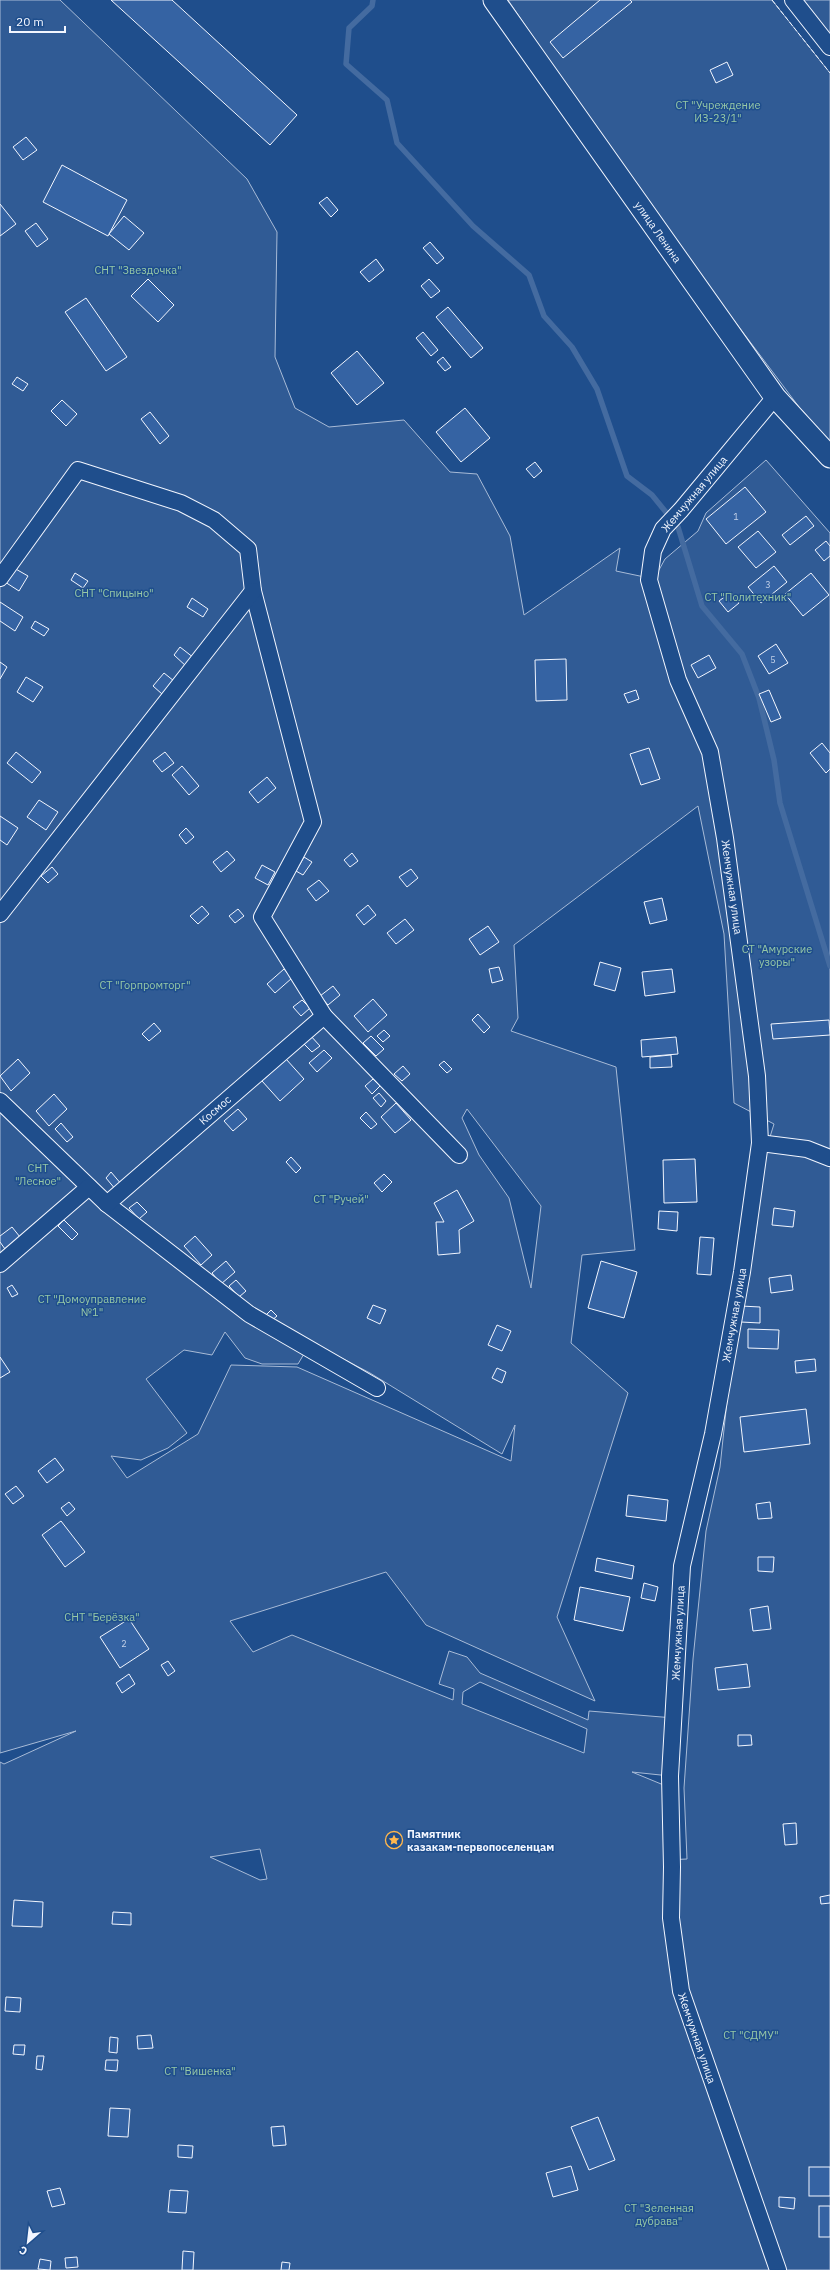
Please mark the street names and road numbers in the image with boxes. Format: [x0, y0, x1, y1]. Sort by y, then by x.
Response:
street label: улица Ленина [632, 199, 684, 266]
street label: Жемчужная улица [658, 453, 730, 535]
street label: Жемчужная улица [718, 839, 746, 935]
street label: Космос [196, 1092, 234, 1128]
street label: Жемчужная улица [719, 1267, 749, 1363]
street label: Жемчужная улица [669, 1585, 687, 1681]
street label: Жемчужная улица [675, 1991, 719, 2085]

